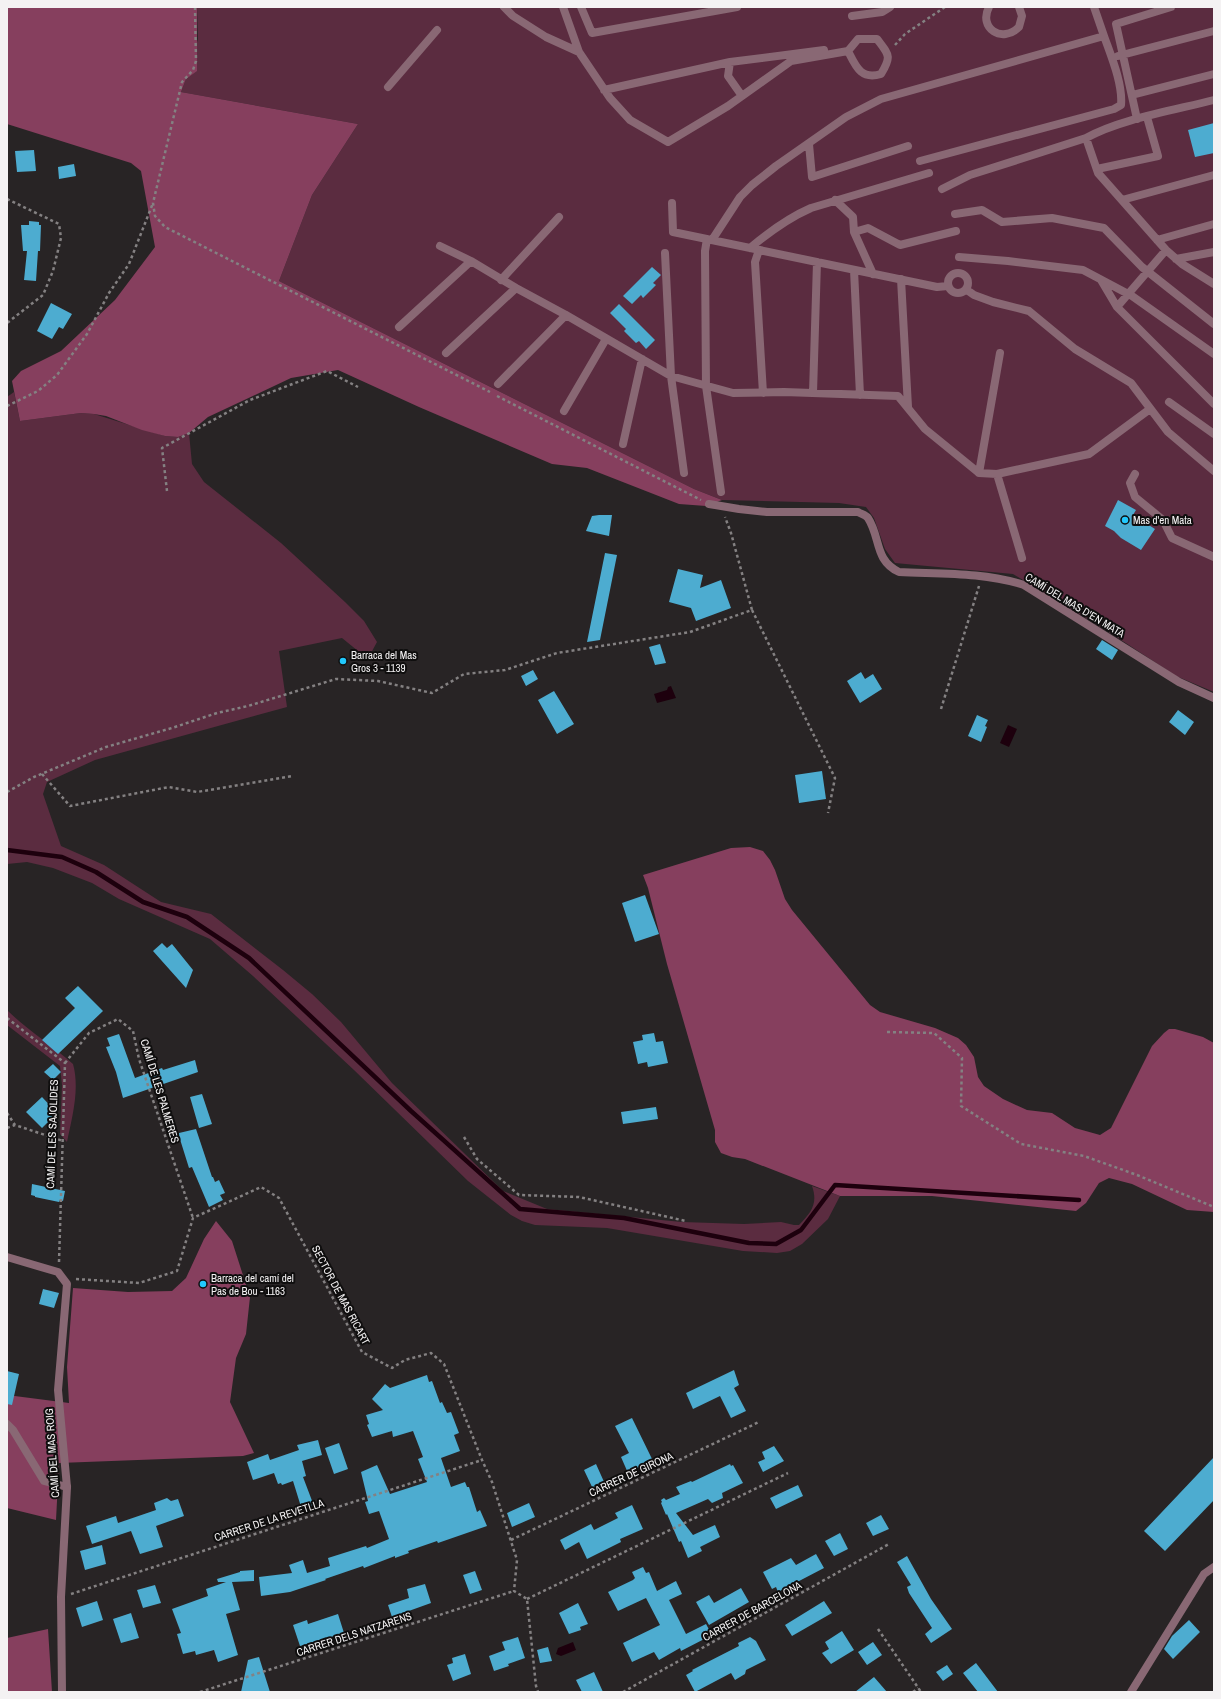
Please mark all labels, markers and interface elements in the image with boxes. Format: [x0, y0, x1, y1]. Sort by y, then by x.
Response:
place label: Mas d'en Mata [1133, 513, 1192, 527]
marker: Mas d'en Mata [1120, 515, 1130, 525]
street label: CAMÍ DEL MAS D'EN MATA [1023, 570, 1128, 641]
place label: Barraca del Mas Gros 3 - 1139 [351, 648, 417, 675]
marker: Barraca del Mas Gros 3 - 1139 [338, 656, 348, 666]
street label: CAMÍ DE LES PALMERES [137, 1037, 183, 1145]
street label: CAMÍ DE LES SAJOLIDES [43, 1079, 61, 1189]
street label: SECTOR DE MAS RICART [309, 1243, 373, 1347]
place label: Barraca del camí del Pas de Bou - 1163 [211, 1271, 294, 1298]
marker: Barraca del camí del Pas de Bou - 1163 [198, 1279, 208, 1289]
street label: CAMÍ DEL MAS ROIG [42, 1408, 62, 1498]
street label: CARRER DE GIRONA [587, 1448, 676, 1500]
street label: CARRER DE LA REVETLLA [212, 1495, 327, 1544]
street label: CARRER DE BARCELONA [700, 1577, 805, 1644]
street label: CARRER DELS NATZARENS [294, 1609, 414, 1659]

